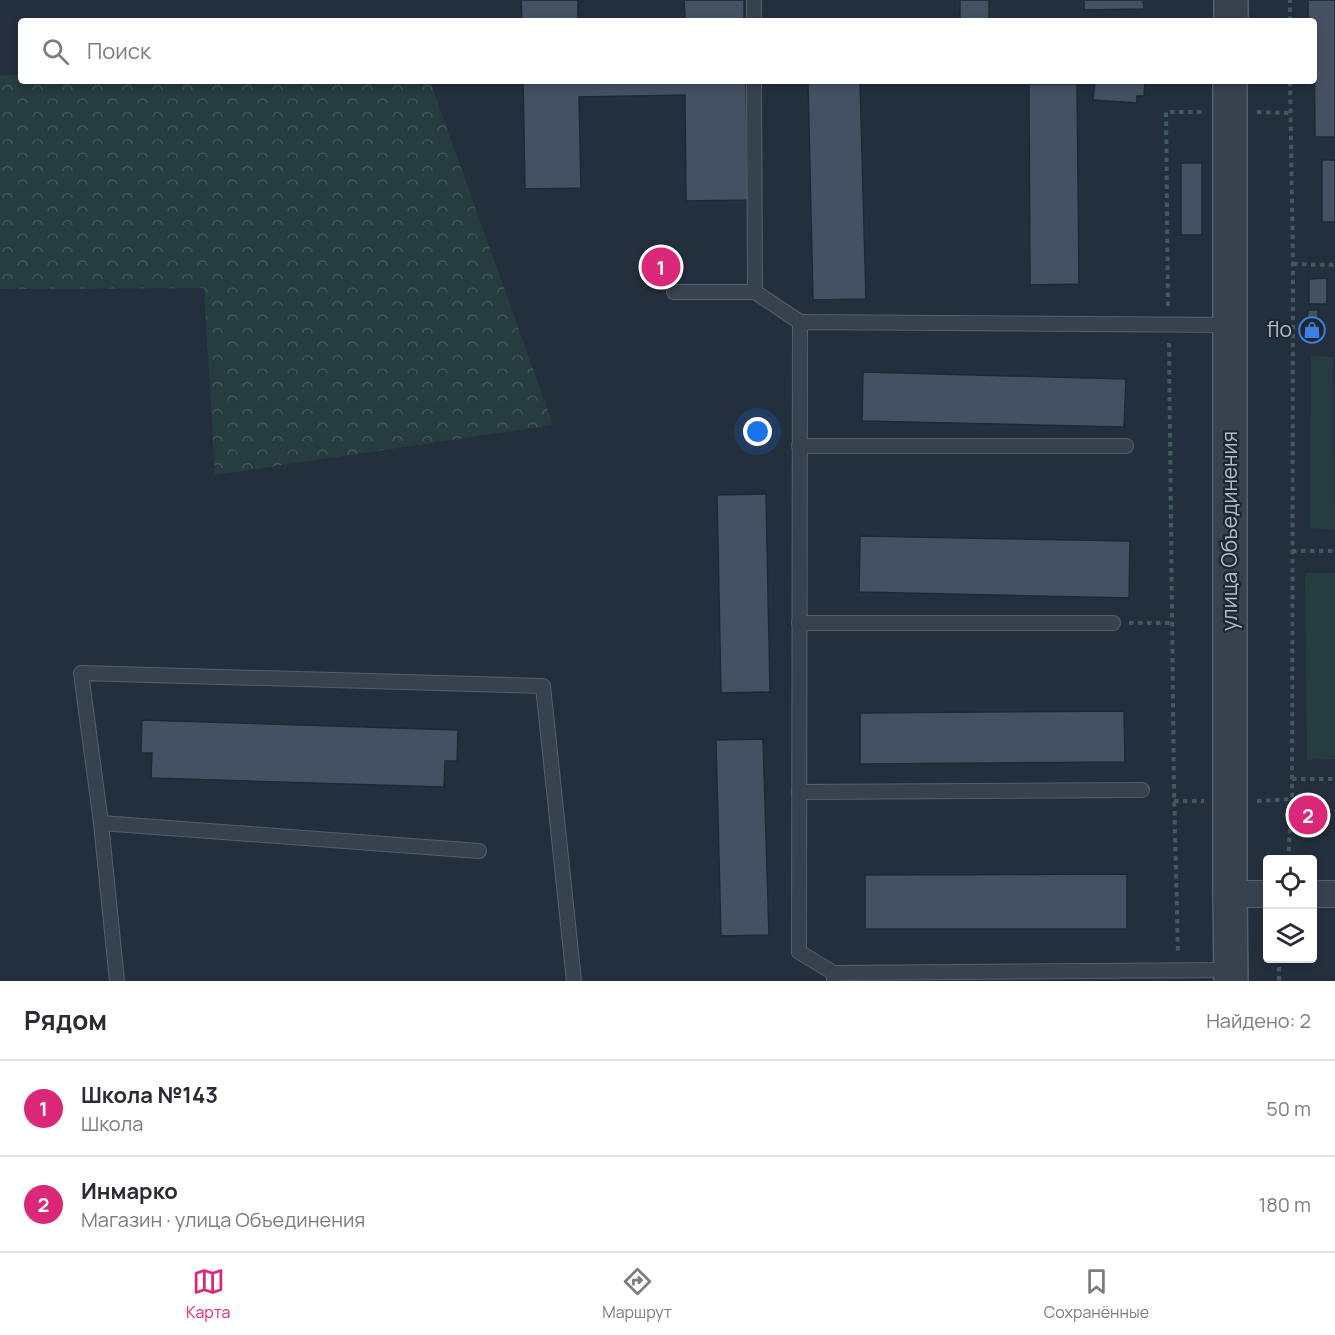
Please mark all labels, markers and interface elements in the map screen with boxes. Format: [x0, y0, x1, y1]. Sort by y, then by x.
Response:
search box [18, 18, 1317, 84]
icon: search [39, 35, 72, 68]
text: Поиск [87, 36, 151, 66]
pin: 1 [642, 244, 680, 290]
place label: flo [1266, 315, 1292, 343]
shop icon: flo [1297, 315, 1327, 345]
your location [743, 417, 772, 446]
street label: улица Объединения [1215, 431, 1243, 631]
pin: 2 [1288, 792, 1328, 838]
map controls [1263, 855, 1317, 963]
button: locate [1263, 855, 1317, 909]
button: layers [1263, 909, 1317, 963]
text: Рядом [24, 1002, 107, 1038]
text: Найдено: 2 [1206, 1007, 1311, 1034]
text: Школа №143 [81, 1080, 218, 1110]
text: 1 [39, 1095, 48, 1122]
text: 50 m [1266, 1095, 1311, 1122]
text: Школа [81, 1110, 143, 1137]
text: Инмарко [81, 1176, 178, 1206]
text: 2 [38, 1191, 49, 1218]
text: 180 m [1258, 1191, 1311, 1218]
text: Магазин · улица Объединения [81, 1206, 365, 1233]
tab: Карта [186, 1265, 230, 1323]
tab: Маршрут [602, 1265, 672, 1323]
tab: Сохранённые [1044, 1265, 1149, 1323]

